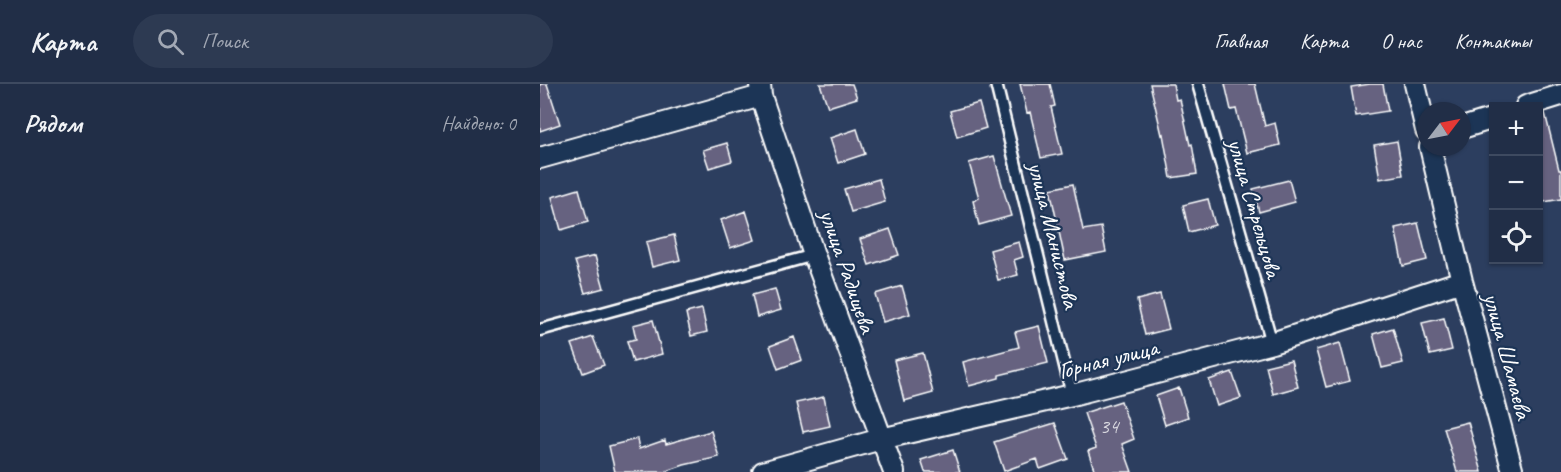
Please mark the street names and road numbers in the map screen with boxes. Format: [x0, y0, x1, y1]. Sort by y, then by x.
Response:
street label: улица Стрельцова [1220, 133, 1290, 283]
street label: улица Манистова [1021, 157, 1087, 313]
street label: улица Радищева [812, 203, 884, 338]
street label: улица Шамаева [1476, 288, 1540, 424]
street label: Горная улица [1055, 332, 1163, 386]

